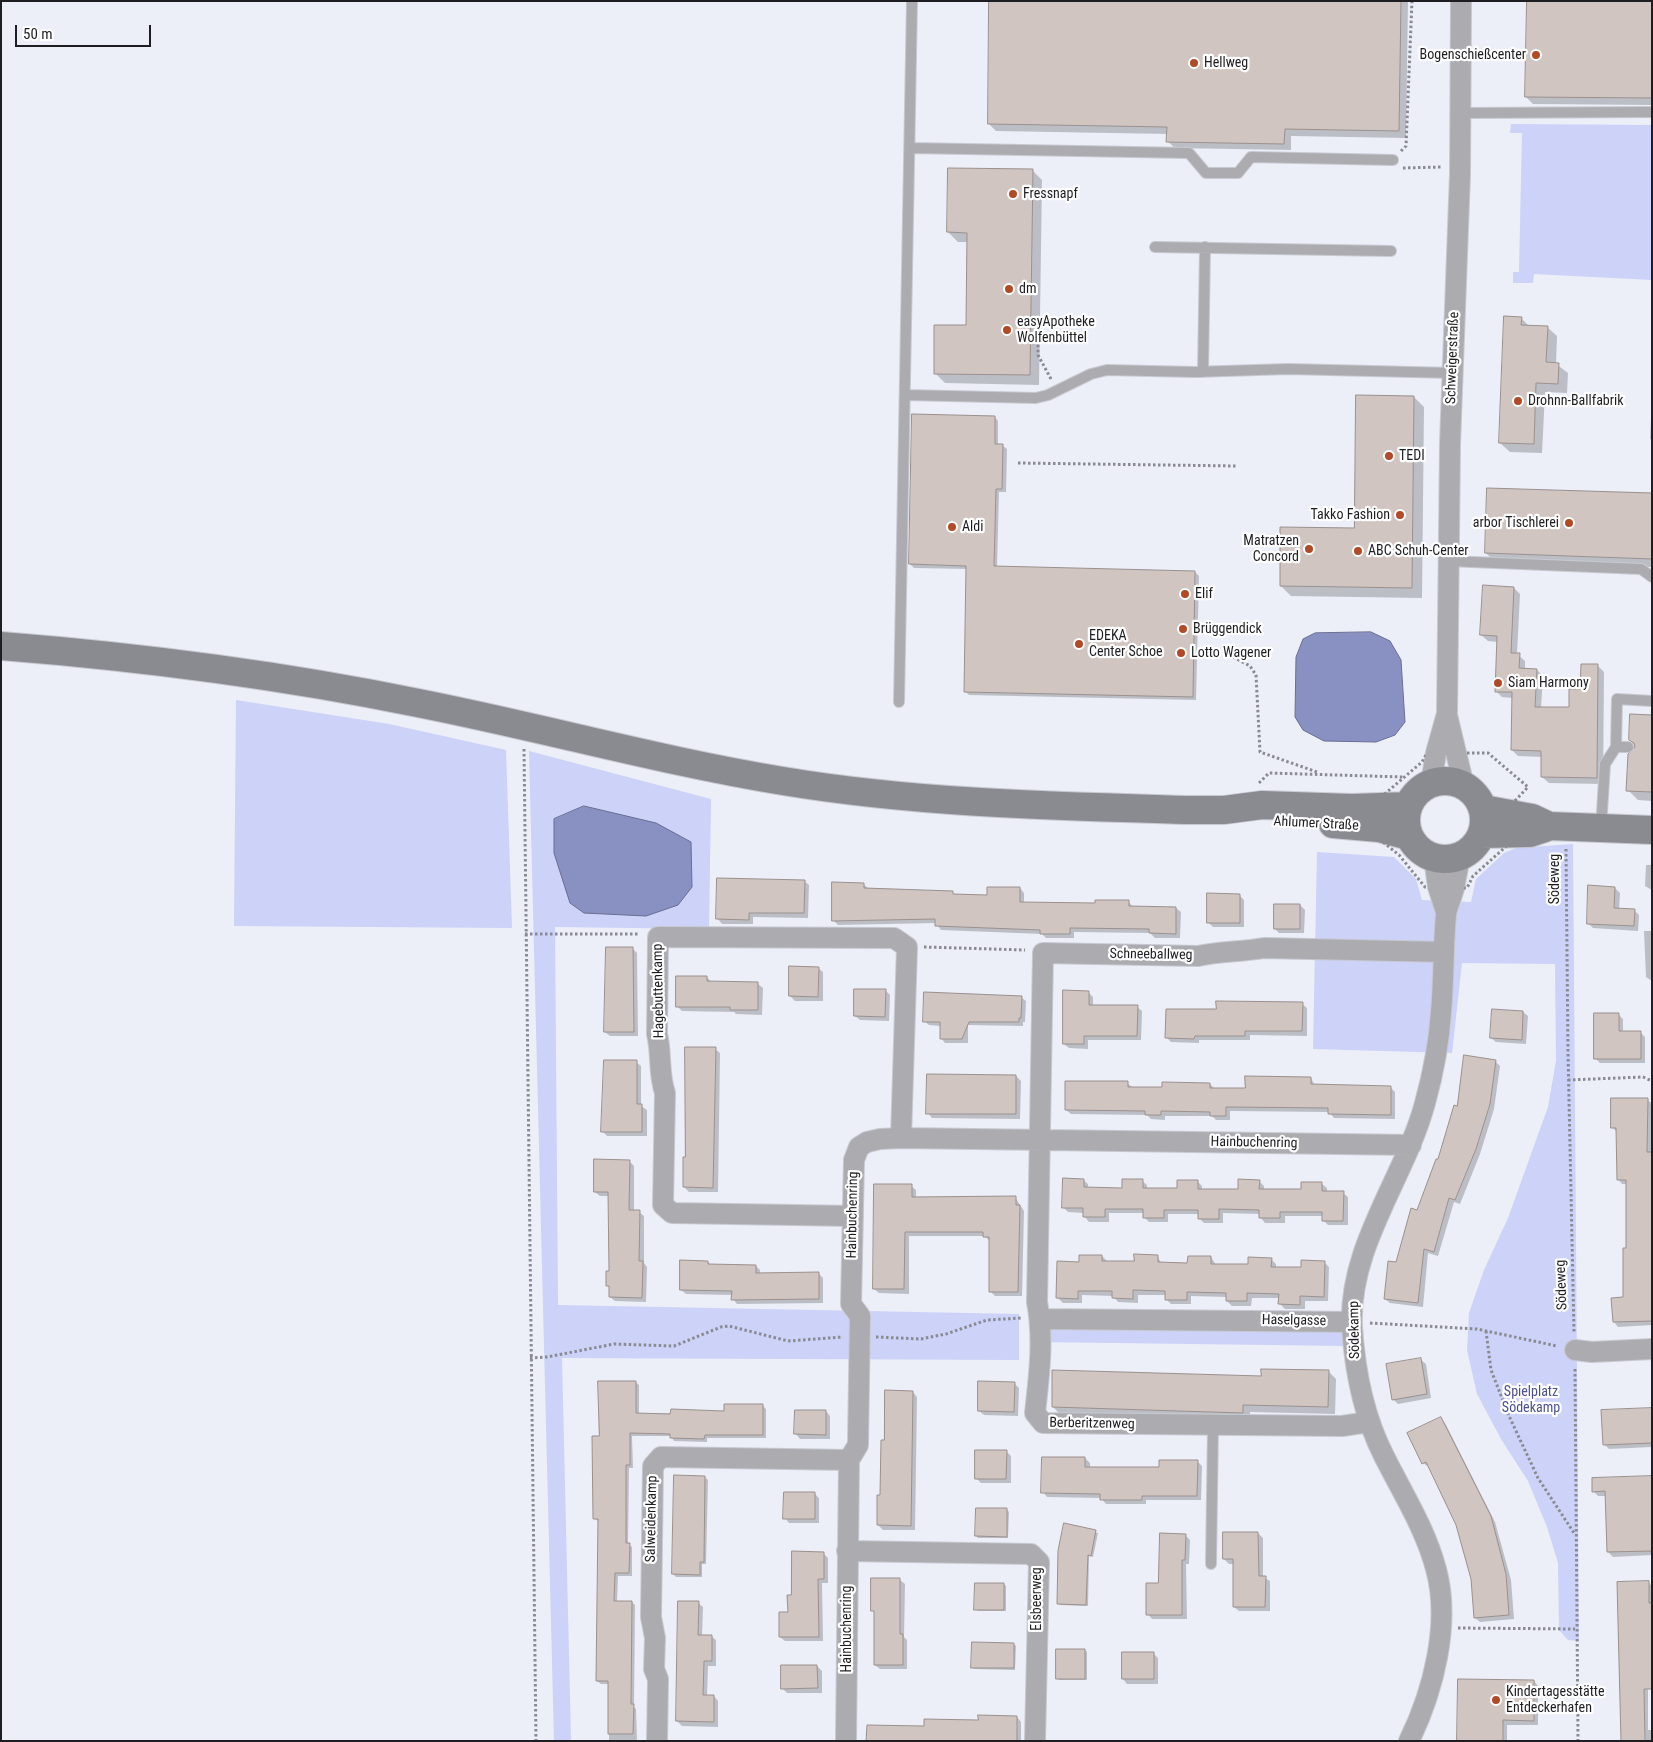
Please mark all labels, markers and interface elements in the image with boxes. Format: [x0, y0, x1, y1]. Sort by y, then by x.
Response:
scale bar [18, 15, 154, 47]
text: 50 m [23, 25, 53, 43]
place label: Bogenschießcenter [1420, 47, 1526, 63]
marker: Bogenschießcenter [1530, 49, 1542, 61]
place label: Hellweg [1204, 55, 1248, 71]
marker: Hellweg [1188, 57, 1200, 69]
place label: Fressnapf [1023, 186, 1078, 202]
marker: Fressnapf [1007, 188, 1019, 200]
place label: dm [1019, 281, 1036, 297]
marker: dm [1003, 283, 1015, 295]
street label: Schweigerstraße [1443, 312, 1463, 404]
place label: easyApotheke Wolfenbüttel [1017, 314, 1095, 347]
marker: easyApotheke Wolfenbüttel [1001, 324, 1013, 336]
place label: Drohnn-Ballfabrik [1528, 393, 1624, 409]
marker: Drohnn-Ballfabrik [1512, 395, 1524, 407]
place label: TEDI [1399, 448, 1425, 464]
marker: TEDI [1383, 450, 1395, 462]
place label: Takko Fashion [1311, 507, 1390, 523]
marker: Takko Fashion [1394, 509, 1406, 521]
place label: arbor Tischlerei [1473, 515, 1559, 531]
marker: arbor Tischlerei [1563, 517, 1575, 529]
place label: Aldi [962, 519, 983, 535]
marker: Aldi [946, 521, 958, 533]
place label: Matratzen Concord [1243, 533, 1299, 566]
marker: Matratzen Concord [1303, 543, 1315, 555]
place label: ABC Schuh-Center [1368, 543, 1469, 559]
marker: ABC Schuh-Center [1352, 545, 1364, 557]
place label: Elif [1195, 586, 1213, 602]
marker: Elif [1179, 588, 1191, 600]
place label: Brüggendick [1193, 621, 1262, 637]
marker: Brüggendick [1177, 623, 1189, 635]
place label: EDEKA Center Schoe [1089, 628, 1163, 660]
marker: EDEKA Center Schoe [1073, 638, 1085, 650]
place label: Lotto Wagener [1191, 645, 1271, 661]
marker: Lotto Wagener [1175, 647, 1187, 659]
place label: Siam Harmony [1508, 675, 1589, 691]
marker: Siam Harmony [1492, 677, 1504, 689]
street label: Ahlumer Straße [1273, 813, 1359, 835]
street label: Södeweg [1547, 854, 1563, 904]
street label: Hagebuttenkamp [650, 944, 668, 1038]
street label: Schneeballweg [1109, 946, 1193, 964]
street label: Hainbuchenring [1210, 1134, 1298, 1152]
street label: Hainbuchenring [844, 1171, 862, 1259]
street label: Södeweg [1553, 1260, 1571, 1310]
street label: Södekamp [1346, 1301, 1364, 1359]
street label: Haselgasse [1262, 1312, 1326, 1330]
park label: Spielplatz Södekamp [1502, 1384, 1560, 1416]
street label: Berberitzenweg [1049, 1415, 1135, 1433]
street label: Salweidenkamp [643, 1475, 661, 1563]
street label: Elsbeerweg [1029, 1567, 1045, 1631]
street label: Hainbuchenring [839, 1586, 855, 1672]
place label: Kindertagesstätte Entdeckerhafen [1506, 1684, 1605, 1716]
marker: Kindertagesstätte Entdeckerhafen [1490, 1694, 1502, 1706]

